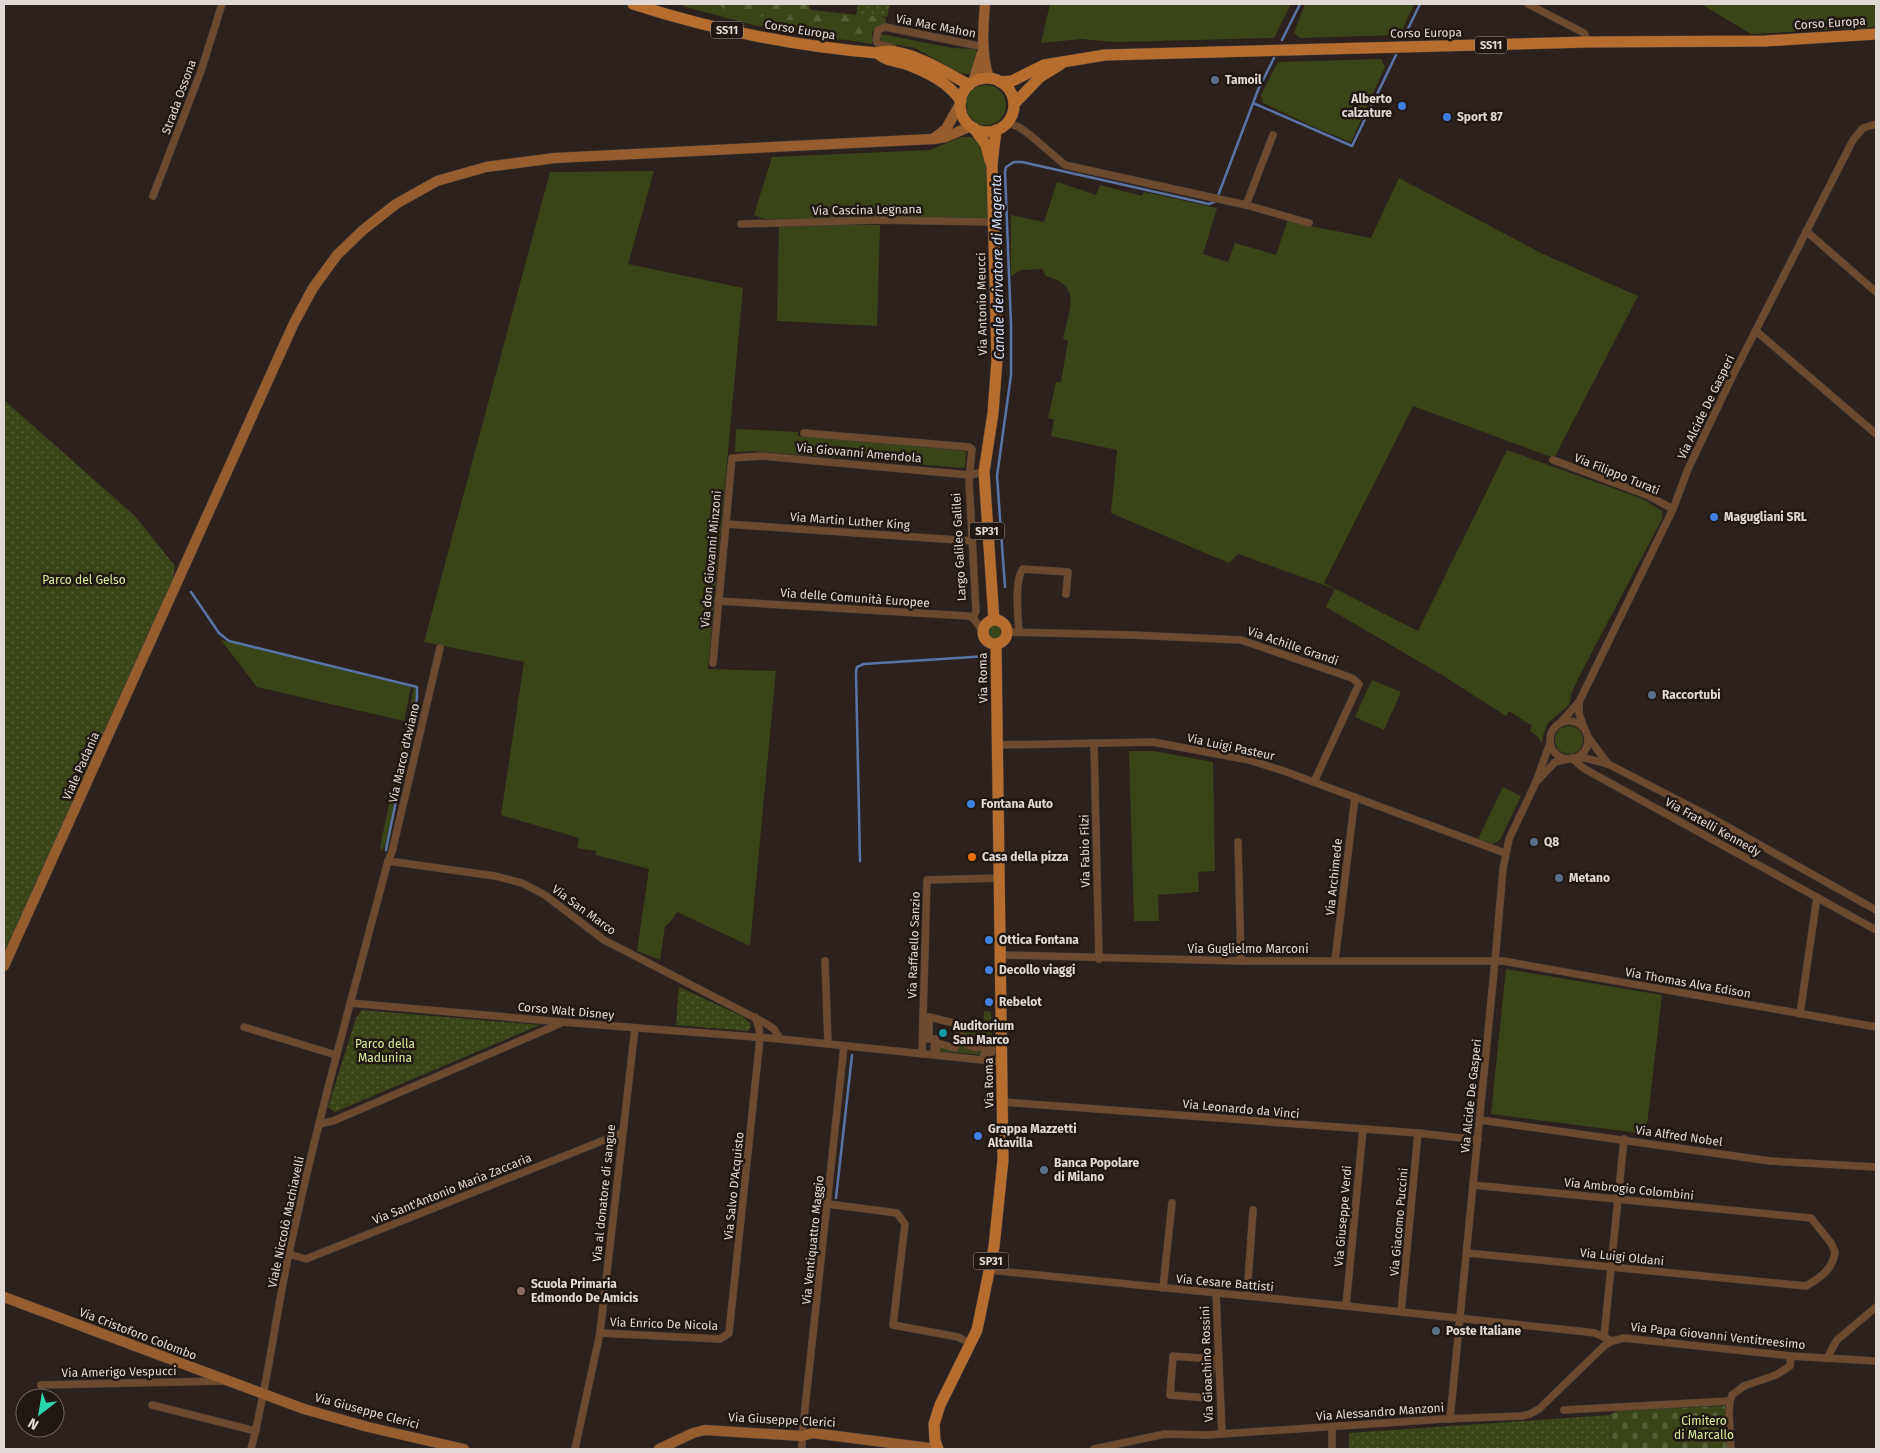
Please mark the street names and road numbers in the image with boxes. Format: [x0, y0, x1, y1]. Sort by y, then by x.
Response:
street label: Via Mac Mahon [895, 11, 977, 41]
street label: Corso Europa [1794, 14, 1866, 32]
street label: Corso Europa [763, 17, 837, 43]
road number: SS11 [711, 22, 743, 38]
street label: Corso Europa [1390, 25, 1462, 41]
road number: SS11 [1475, 36, 1507, 54]
street label: Strada Ossona [159, 58, 199, 136]
street label: Via Cascina Legnana [812, 202, 922, 218]
street label: Via Antonio Meucci [974, 252, 990, 356]
street label: Via Alcide De Gasperi [1675, 352, 1737, 462]
street label: Via Giovanni Amendola [796, 441, 922, 465]
street label: Via Filippo Turati [1572, 450, 1662, 498]
street label: Via don Giovanni Minzoni [698, 490, 724, 628]
street label: Largo Galileo Galilei [949, 493, 969, 601]
street label: Via Martin Luther King [789, 510, 911, 532]
road number: SP31 [970, 522, 1004, 540]
street label: Via delle Comunità Europee [780, 586, 930, 610]
street label: Via Achille Grandi [1246, 624, 1340, 668]
street label: Via Roma [976, 653, 990, 703]
street label: Via Marco d'Aviano [386, 702, 422, 804]
street label: Viale Padania [60, 730, 102, 802]
street label: Via Luigi Pasteur [1186, 731, 1277, 763]
street label: Via Fratelli Kennedy [1663, 795, 1763, 859]
street label: Via Fabio Filzi [1077, 814, 1093, 888]
street label: Via Archimede [1323, 838, 1345, 916]
street label: Via San Marco [549, 882, 619, 938]
street label: Via Raffaello Sanzio [905, 891, 923, 999]
street label: Via Guglielmo Marconi [1187, 942, 1309, 956]
street label: Via Thomas Alva Edison [1624, 965, 1752, 1001]
street label: Corso Walt Disney [517, 1000, 615, 1022]
street label: Via Alcide De Gasperi [1458, 1038, 1484, 1154]
street label: Via Roma [982, 1058, 996, 1108]
street label: Via Leonardo da Vinci [1182, 1097, 1300, 1121]
street label: Via Alfred Nobel [1635, 1123, 1724, 1149]
street label: Via al donatore di sangue [590, 1124, 618, 1262]
street label: Via Salvo D'Acquisto [721, 1131, 747, 1241]
street label: Via Sant'Antonio Maria Zaccaria [370, 1151, 534, 1227]
street label: Viale Niccolò Machiavelli [265, 1155, 307, 1289]
street label: Via Giuseppe Verdi [1332, 1165, 1354, 1267]
street label: Via Giacomo Puccini [1387, 1167, 1411, 1277]
street label: Via Ventiquattro Maggio [799, 1175, 827, 1305]
street label: Via Ambrogio Colombini [1563, 1175, 1695, 1203]
street label: Via Luigi Oldani [1579, 1246, 1665, 1268]
road number: SP31 [974, 1252, 1008, 1270]
street label: Via Cesare Battisti [1176, 1272, 1274, 1294]
street label: Via Cristoforo Colombo [77, 1305, 199, 1363]
street label: Via Gioachino Rossini [1198, 1306, 1216, 1422]
street label: Via Enrico De Nicola [610, 1315, 718, 1333]
street label: Via Papa Giovanni Ventitreesimo [1630, 1320, 1806, 1352]
street label: Via Amerigo Vespucci [61, 1364, 177, 1380]
street label: Via Giuseppe Clerici [313, 1390, 421, 1432]
street label: Via Alessandro Manzoni [1316, 1401, 1444, 1423]
street label: Via Giuseppe Clerici [728, 1410, 836, 1430]

